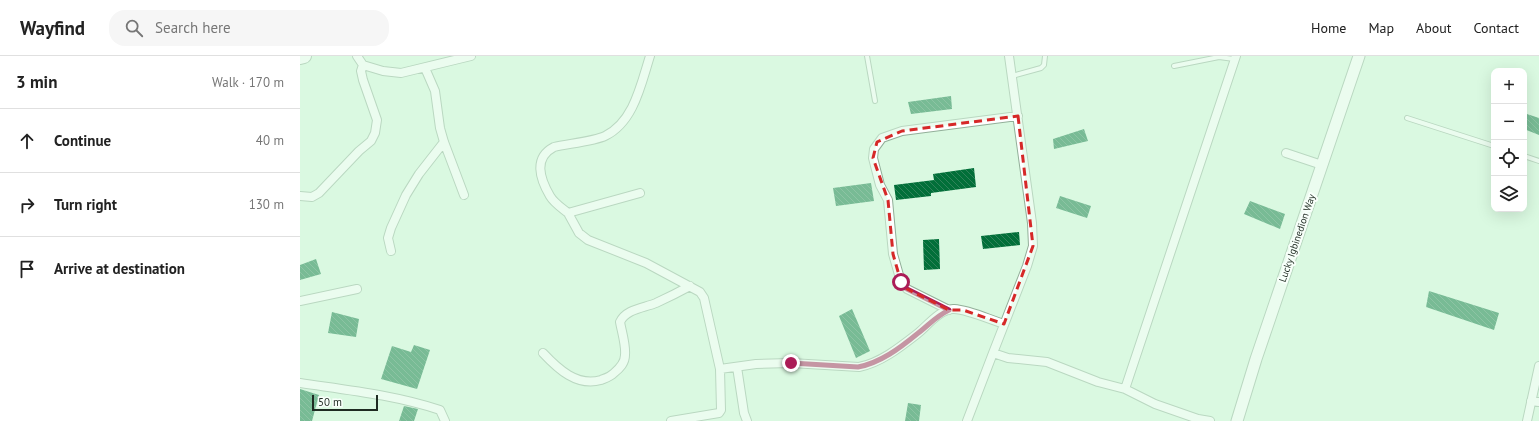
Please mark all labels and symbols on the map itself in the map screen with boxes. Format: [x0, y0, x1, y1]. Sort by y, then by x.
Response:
street label: Lucky Igbinedion Way [1276, 192, 1318, 284]
route start [892, 273, 910, 291]
route end [782, 354, 800, 372]
scale bar [312, 393, 378, 412]

